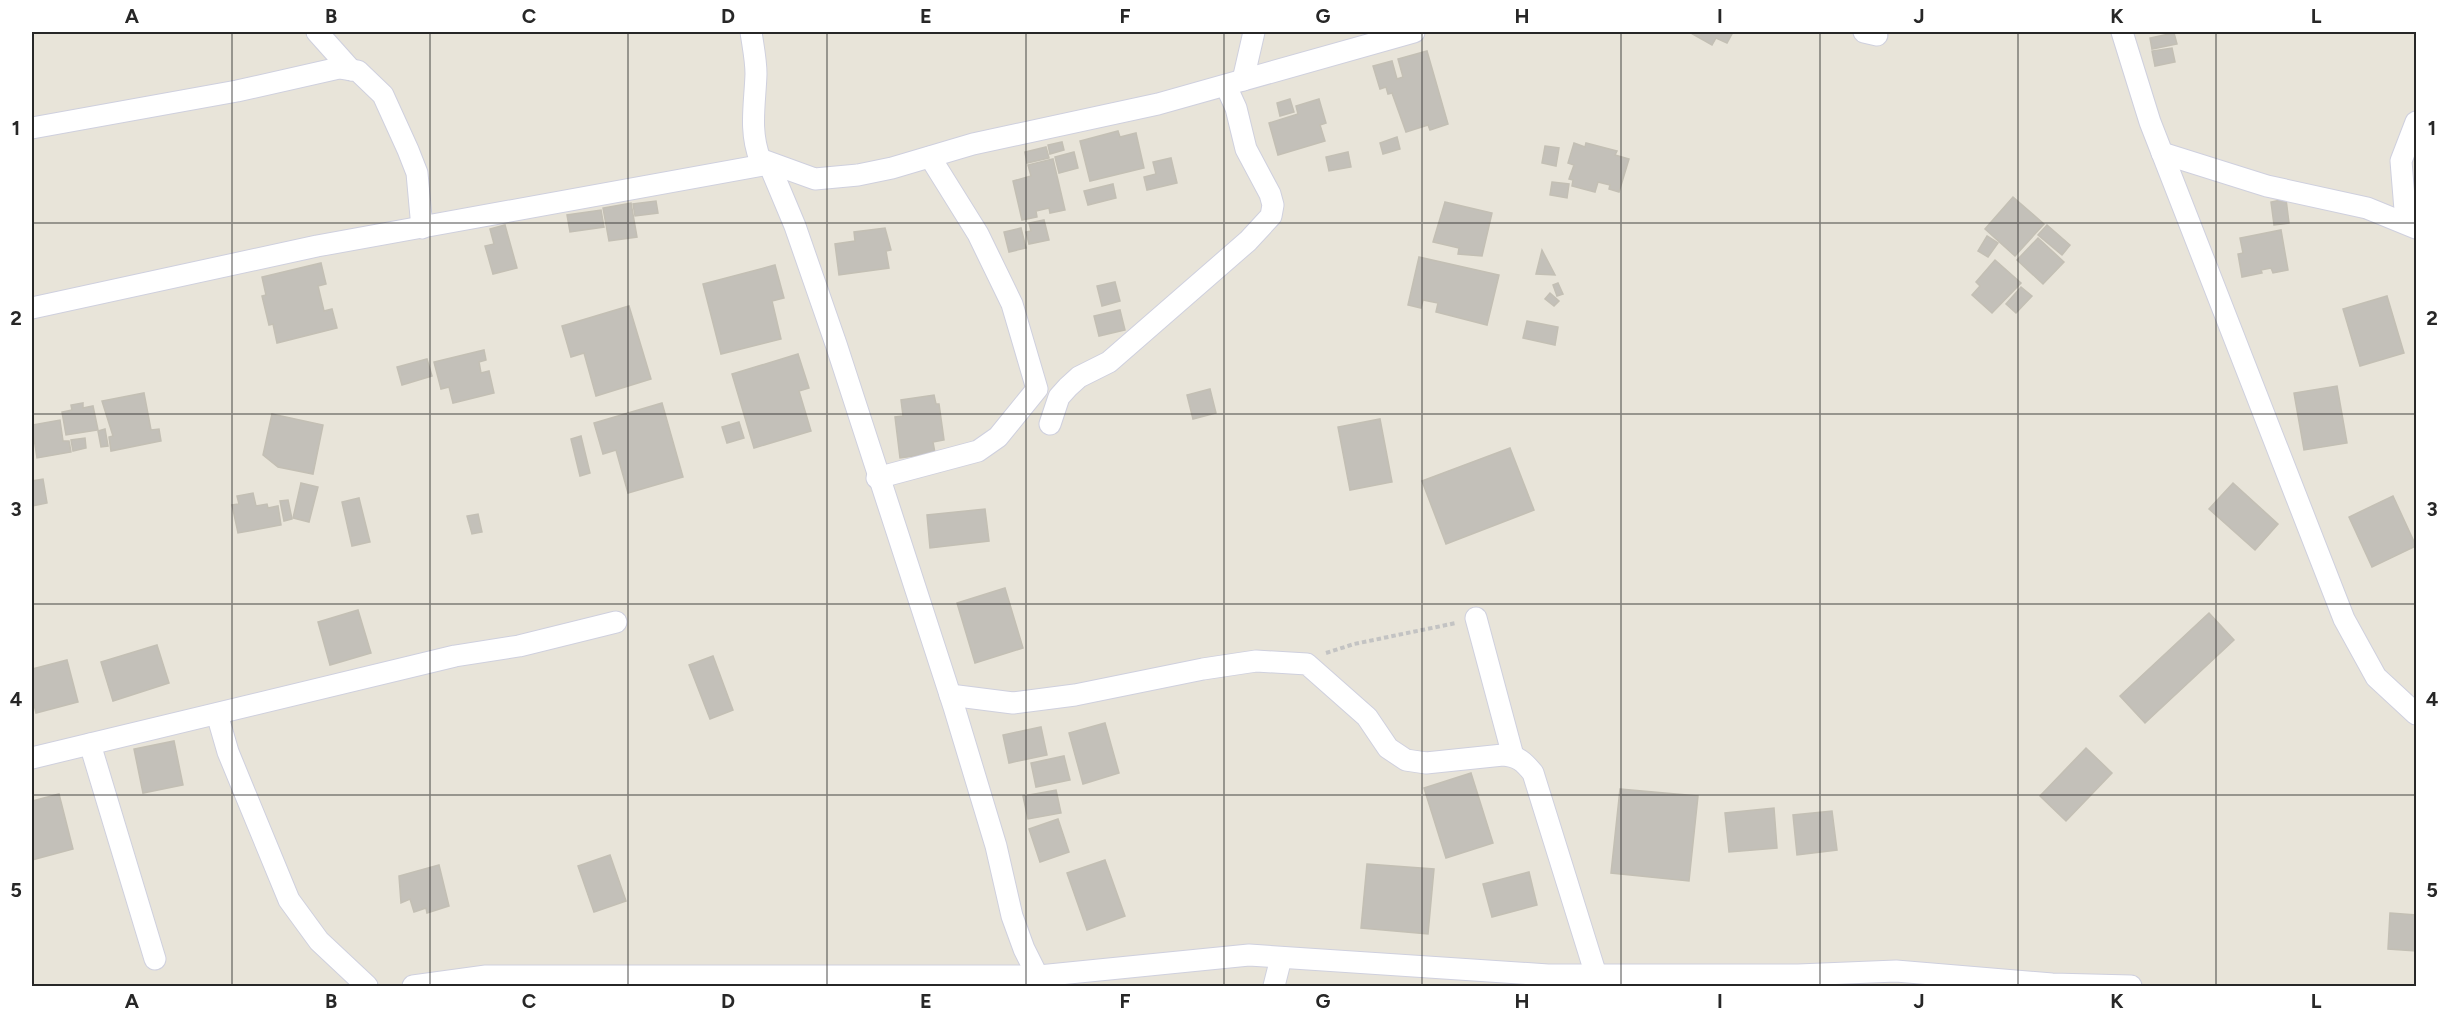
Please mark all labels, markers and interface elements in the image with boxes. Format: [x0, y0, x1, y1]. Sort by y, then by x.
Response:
text: A [125, 4, 140, 28]
text: B [325, 4, 337, 28]
text: C [522, 4, 536, 28]
text: D [721, 4, 735, 28]
text: E [920, 4, 932, 28]
text: F [1119, 4, 1131, 28]
text: G [1316, 4, 1331, 28]
text: H [1515, 4, 1530, 28]
text: I [1717, 4, 1723, 28]
text: J [1913, 4, 1925, 28]
text: K [2110, 4, 2124, 28]
text: L [2311, 4, 2322, 28]
text: 1 [12, 116, 20, 140]
text: 1 [2428, 116, 2436, 140]
text: 2 [10, 306, 22, 330]
text: 2 [2426, 306, 2438, 330]
text: 3 [10, 497, 22, 521]
text: 3 [2426, 497, 2438, 521]
text: 4 [10, 687, 23, 711]
text: 4 [2426, 687, 2439, 711]
text: 5 [10, 878, 22, 902]
text: 5 [2426, 878, 2438, 902]
text: A [125, 989, 140, 1013]
text: B [325, 989, 337, 1013]
text: C [522, 989, 536, 1013]
text: D [721, 989, 735, 1013]
text: E [920, 989, 932, 1013]
text: F [1119, 989, 1131, 1013]
text: G [1316, 989, 1331, 1013]
text: H [1515, 989, 1530, 1013]
text: I [1717, 989, 1723, 1013]
text: J [1913, 989, 1925, 1013]
text: K [2110, 989, 2124, 1013]
text: L [2311, 989, 2322, 1013]

